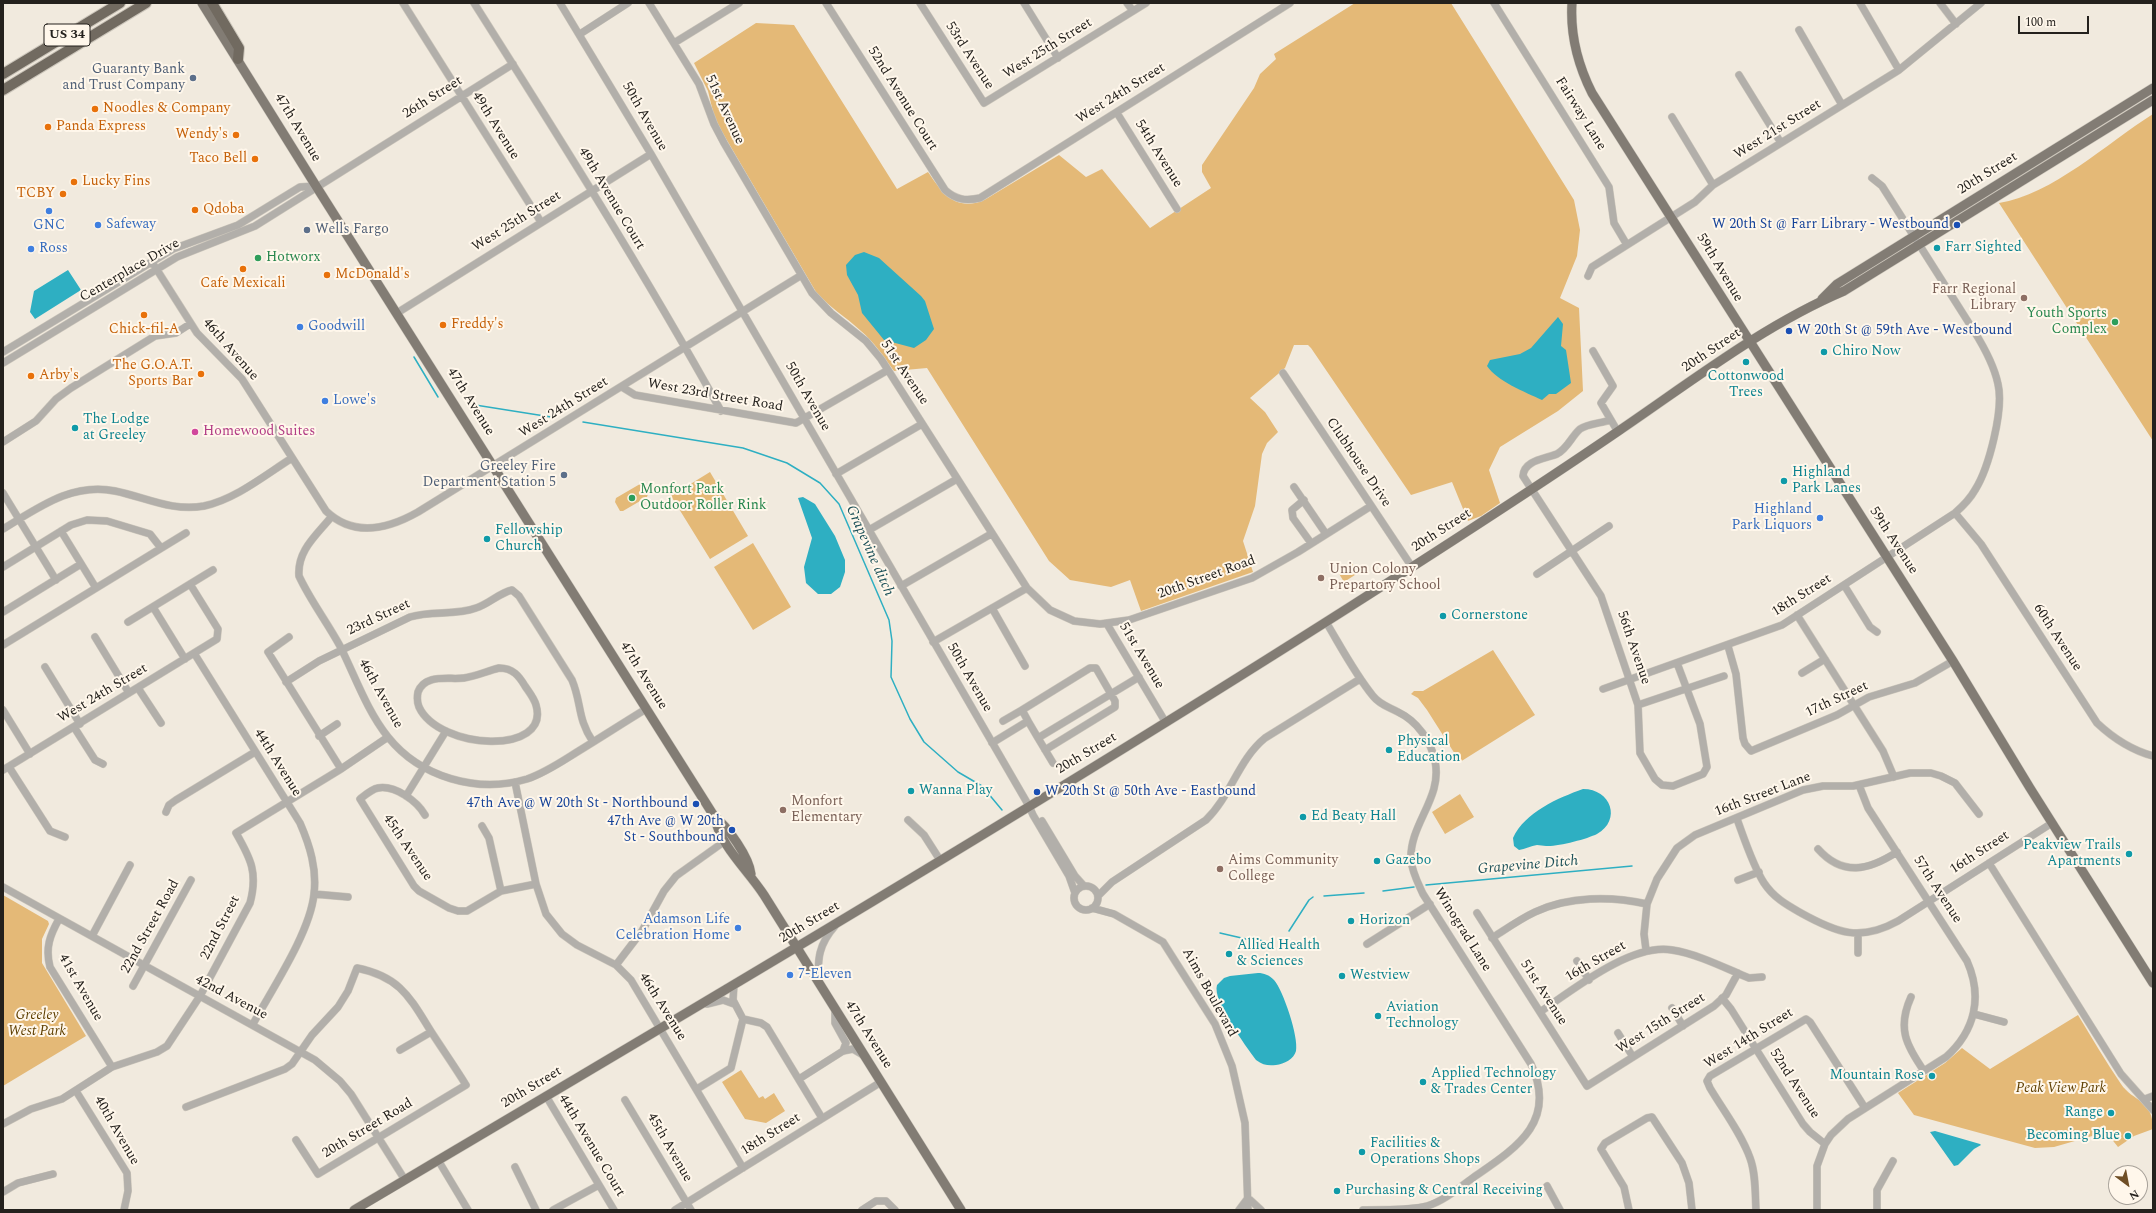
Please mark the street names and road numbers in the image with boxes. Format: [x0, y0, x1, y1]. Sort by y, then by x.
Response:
street label: West 25th Street [1000, 15, 1096, 83]
street label: 53rd Avenue [941, 19, 997, 93]
road number: US 34 [44, 24, 90, 46]
street label: 52nd Avenue Court [863, 44, 941, 154]
street label: West 24th Street [1073, 60, 1169, 128]
street label: 26th Street [400, 73, 466, 123]
street label: 51st Avenue [701, 73, 747, 147]
street label: Fairway Lane [1551, 74, 1609, 154]
street label: 50th Avenue [618, 80, 670, 154]
street label: 49th Avenue [468, 89, 522, 163]
street label: 47th Avenue [270, 91, 324, 165]
street label: West 21st Street [1731, 96, 1825, 164]
street label: 54th Avenue [1131, 117, 1185, 191]
street label: 49th Avenue Court [574, 145, 648, 253]
street label: 20th Street [1955, 149, 2021, 199]
street label: West 25th Street [469, 188, 565, 256]
street label: 59th Avenue [1692, 231, 1746, 305]
street label: Centerplace Drive [77, 236, 183, 306]
street label: 46th Avenue [198, 316, 262, 384]
street label: 20th Street [1679, 325, 1745, 377]
street label: 51st Avenue [876, 337, 932, 409]
street label: 50th Avenue [781, 360, 833, 434]
street label: 47th Avenue [443, 365, 497, 439]
street label: West 24th Street [516, 374, 612, 442]
street label: West 23rd Street Road [646, 376, 784, 416]
street label: Clubhouse Drive [1322, 415, 1394, 511]
street label: 59th Avenue [1865, 504, 1921, 578]
street label: 20th Street [1409, 506, 1475, 556]
street label: 20th Street Road [1156, 553, 1258, 603]
street label: 18th Street [1769, 571, 1835, 621]
street label: 23rd Street [345, 596, 413, 640]
street label: 60th Avenue [2029, 601, 2085, 675]
street label: 56th Avenue [1613, 609, 1653, 687]
street label: 51st Avenue [1115, 620, 1167, 692]
street label: 47th Avenue [616, 639, 670, 713]
street label: 50th Avenue [943, 641, 995, 715]
street label: 46th Avenue [354, 656, 406, 732]
street label: West 24th Street [55, 661, 151, 727]
street label: 17th Street [1803, 678, 1871, 722]
street label: 44th Avenue [250, 726, 304, 800]
street label: 20th Street [1054, 729, 1120, 779]
street label: 16th Street Lane [1713, 769, 1813, 821]
street label: 45th Avenue [379, 811, 435, 885]
street label: 16th Street [1947, 828, 2013, 878]
street label: 57th Avenue [1909, 853, 1965, 927]
street label: 22nd Street Road [118, 877, 184, 977]
street label: Winograd Lane [1430, 885, 1494, 975]
street label: 22nd Street [198, 893, 244, 963]
street label: 20th Street [777, 898, 843, 948]
street label: 16th Street [1563, 938, 1629, 986]
street label: Aims Boulevard [1178, 946, 1240, 1040]
street label: 41st Avenue [54, 952, 106, 1024]
street label: 51st Avenue [1516, 957, 1570, 1029]
street label: 46th Avenue [635, 970, 689, 1044]
street label: 42nd Avenue [192, 972, 270, 1024]
street label: West 15th Street [1613, 990, 1709, 1058]
street label: 47th Avenue [841, 998, 895, 1072]
street label: West 14th Street [1701, 1005, 1797, 1073]
street label: 52nd Avenue [1765, 1046, 1823, 1122]
street label: 20th Street [499, 1063, 565, 1113]
street label: 44th Avenue Court [554, 1092, 628, 1200]
street label: 40th Avenue [90, 1094, 142, 1168]
street label: 20th Street Road [320, 1095, 416, 1163]
street label: 18th Street [738, 1110, 804, 1160]
street label: 45th Avenue [643, 1111, 695, 1185]

